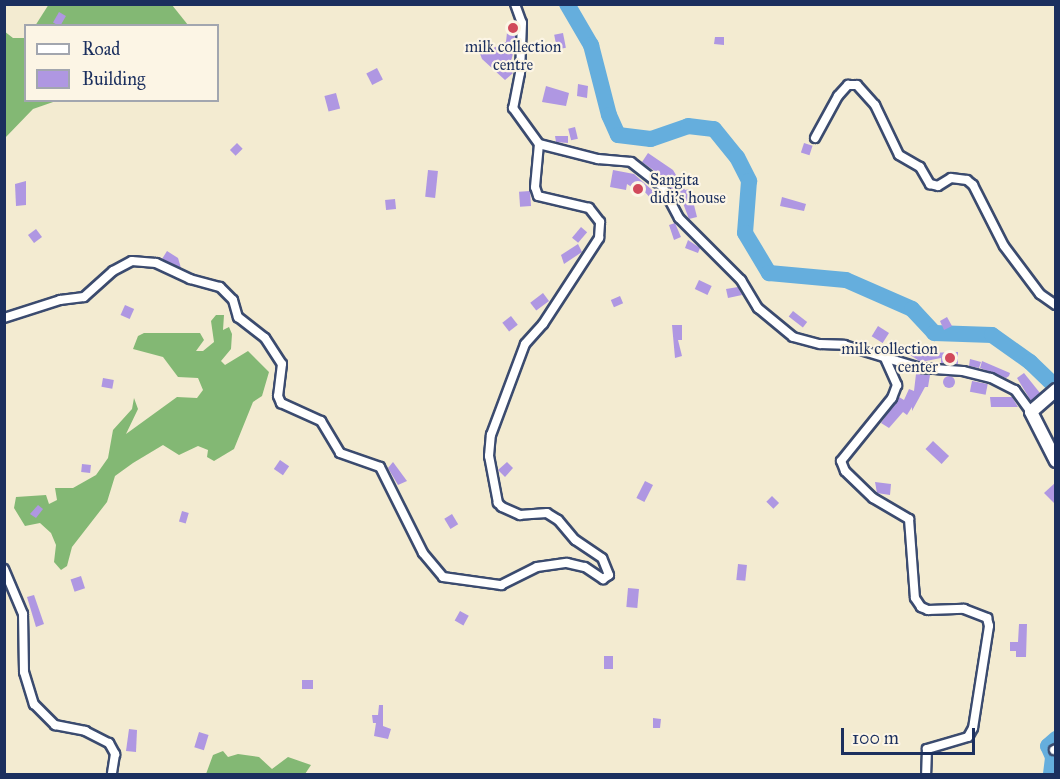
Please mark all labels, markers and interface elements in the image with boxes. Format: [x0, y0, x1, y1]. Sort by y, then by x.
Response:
marker: milk collection centre [506, 21, 520, 35]
legend [24, 24, 219, 102]
place label: milk collection centre [465, 37, 561, 75]
text: Road [82, 38, 120, 60]
text: Building [82, 68, 145, 90]
place label: Sangita didi's house [650, 170, 726, 208]
marker: Sangita didi's house [631, 182, 645, 196]
place label: milk collection center [841, 339, 938, 377]
marker: milk collection center [943, 351, 957, 365]
scale bar [844, 716, 978, 754]
text: 100 m [852, 727, 899, 749]

